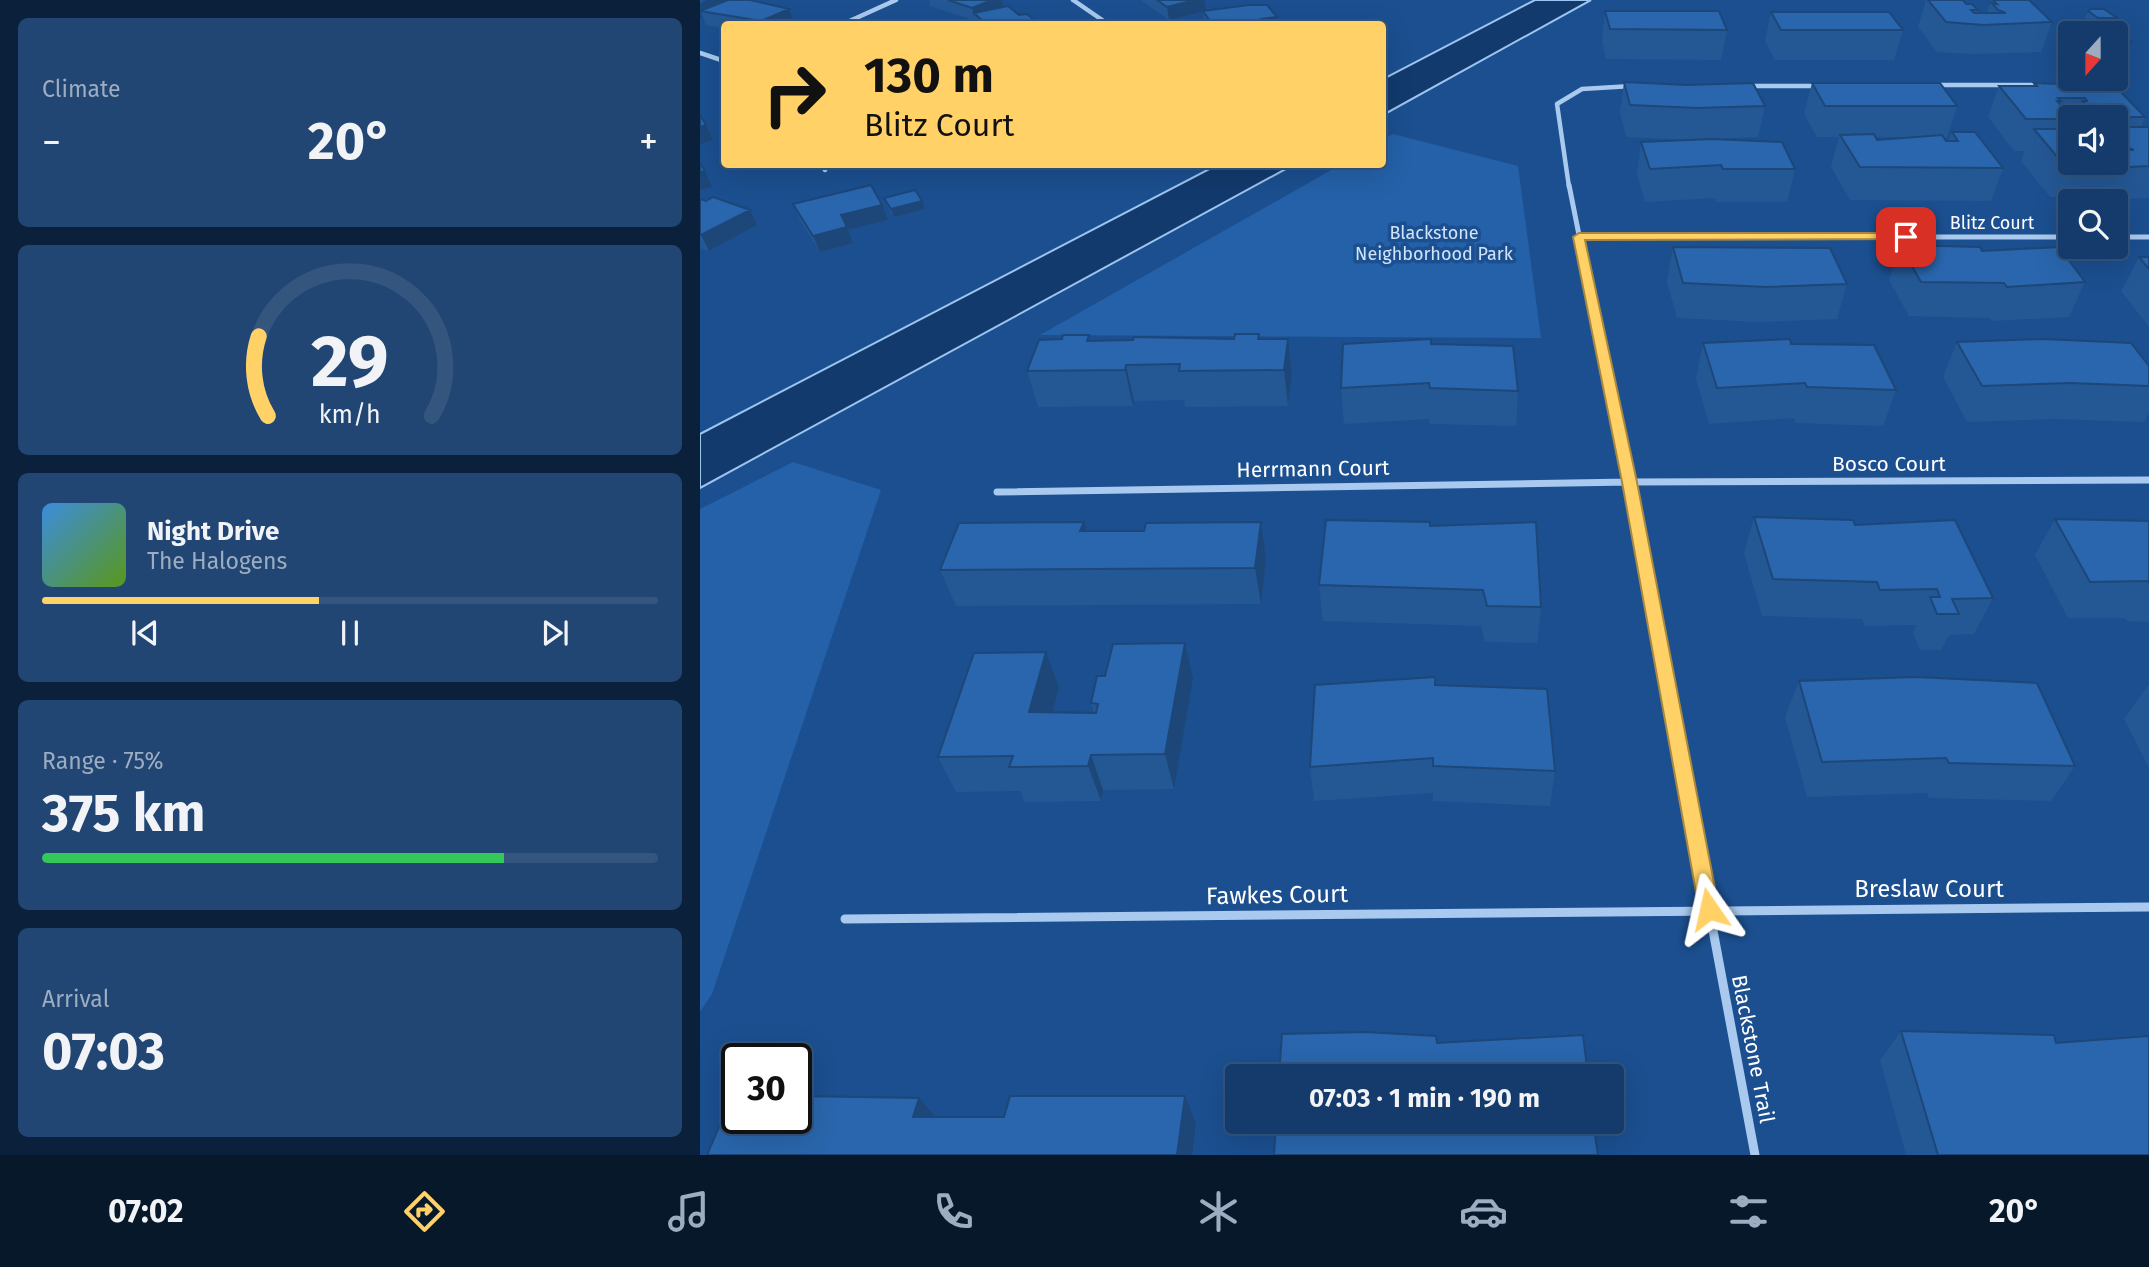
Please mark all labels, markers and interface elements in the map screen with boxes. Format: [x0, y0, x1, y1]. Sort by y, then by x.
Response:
north arrow [2058, 21, 2128, 91]
map controls [2058, 21, 2128, 259]
text: 130 m [864, 46, 994, 105]
icon: right [749, 49, 840, 140]
text: Climate [42, 75, 121, 103]
button: sound [2058, 105, 2128, 175]
text: Blitz Court [864, 106, 1014, 144]
text: 20° [308, 110, 392, 173]
text: − [42, 119, 61, 165]
text: + [639, 119, 658, 165]
button: search [2058, 189, 2128, 259]
pin [1876, 207, 1936, 267]
street label: Blitz Court [1950, 212, 2035, 234]
icon: arrive [1887, 218, 1925, 256]
park label: Blackstone Neighborhood Park [1355, 222, 1514, 265]
text: 29 [311, 319, 389, 406]
text: km/h [319, 400, 381, 430]
street label: Bosco Court [1832, 451, 1946, 477]
street label: Herrmann Court [1236, 455, 1390, 483]
text: Night Drive [147, 516, 279, 547]
text: The Halogens [147, 547, 287, 575]
icon: previous [126, 614, 164, 652]
icon: pause [331, 614, 369, 652]
icon: next [536, 614, 574, 652]
text: Range · 75% [42, 747, 163, 775]
text: 375 km [42, 782, 205, 845]
position arrow [1672, 872, 1746, 946]
street label: Breslaw Court [1854, 875, 2004, 903]
street label: Fawkes Court [1206, 880, 1349, 910]
street label: Blackstone Trail [1726, 973, 1780, 1125]
text: Arrival [42, 985, 109, 1013]
text: 07:03 [42, 1020, 165, 1083]
speed limit sign: 30 [721, 1043, 812, 1134]
text: 07:03 · 1 min · 190 m [1309, 1083, 1540, 1114]
icon: directions [400, 1187, 449, 1236]
icon: music [664, 1187, 713, 1236]
icon: phone [929, 1187, 978, 1236]
icon: climate [1194, 1187, 1243, 1236]
icon: car [1459, 1187, 1508, 1236]
icon: filters [1724, 1187, 1773, 1236]
text: 07:02 [108, 1192, 184, 1230]
text: 20° [1989, 1192, 2041, 1230]

